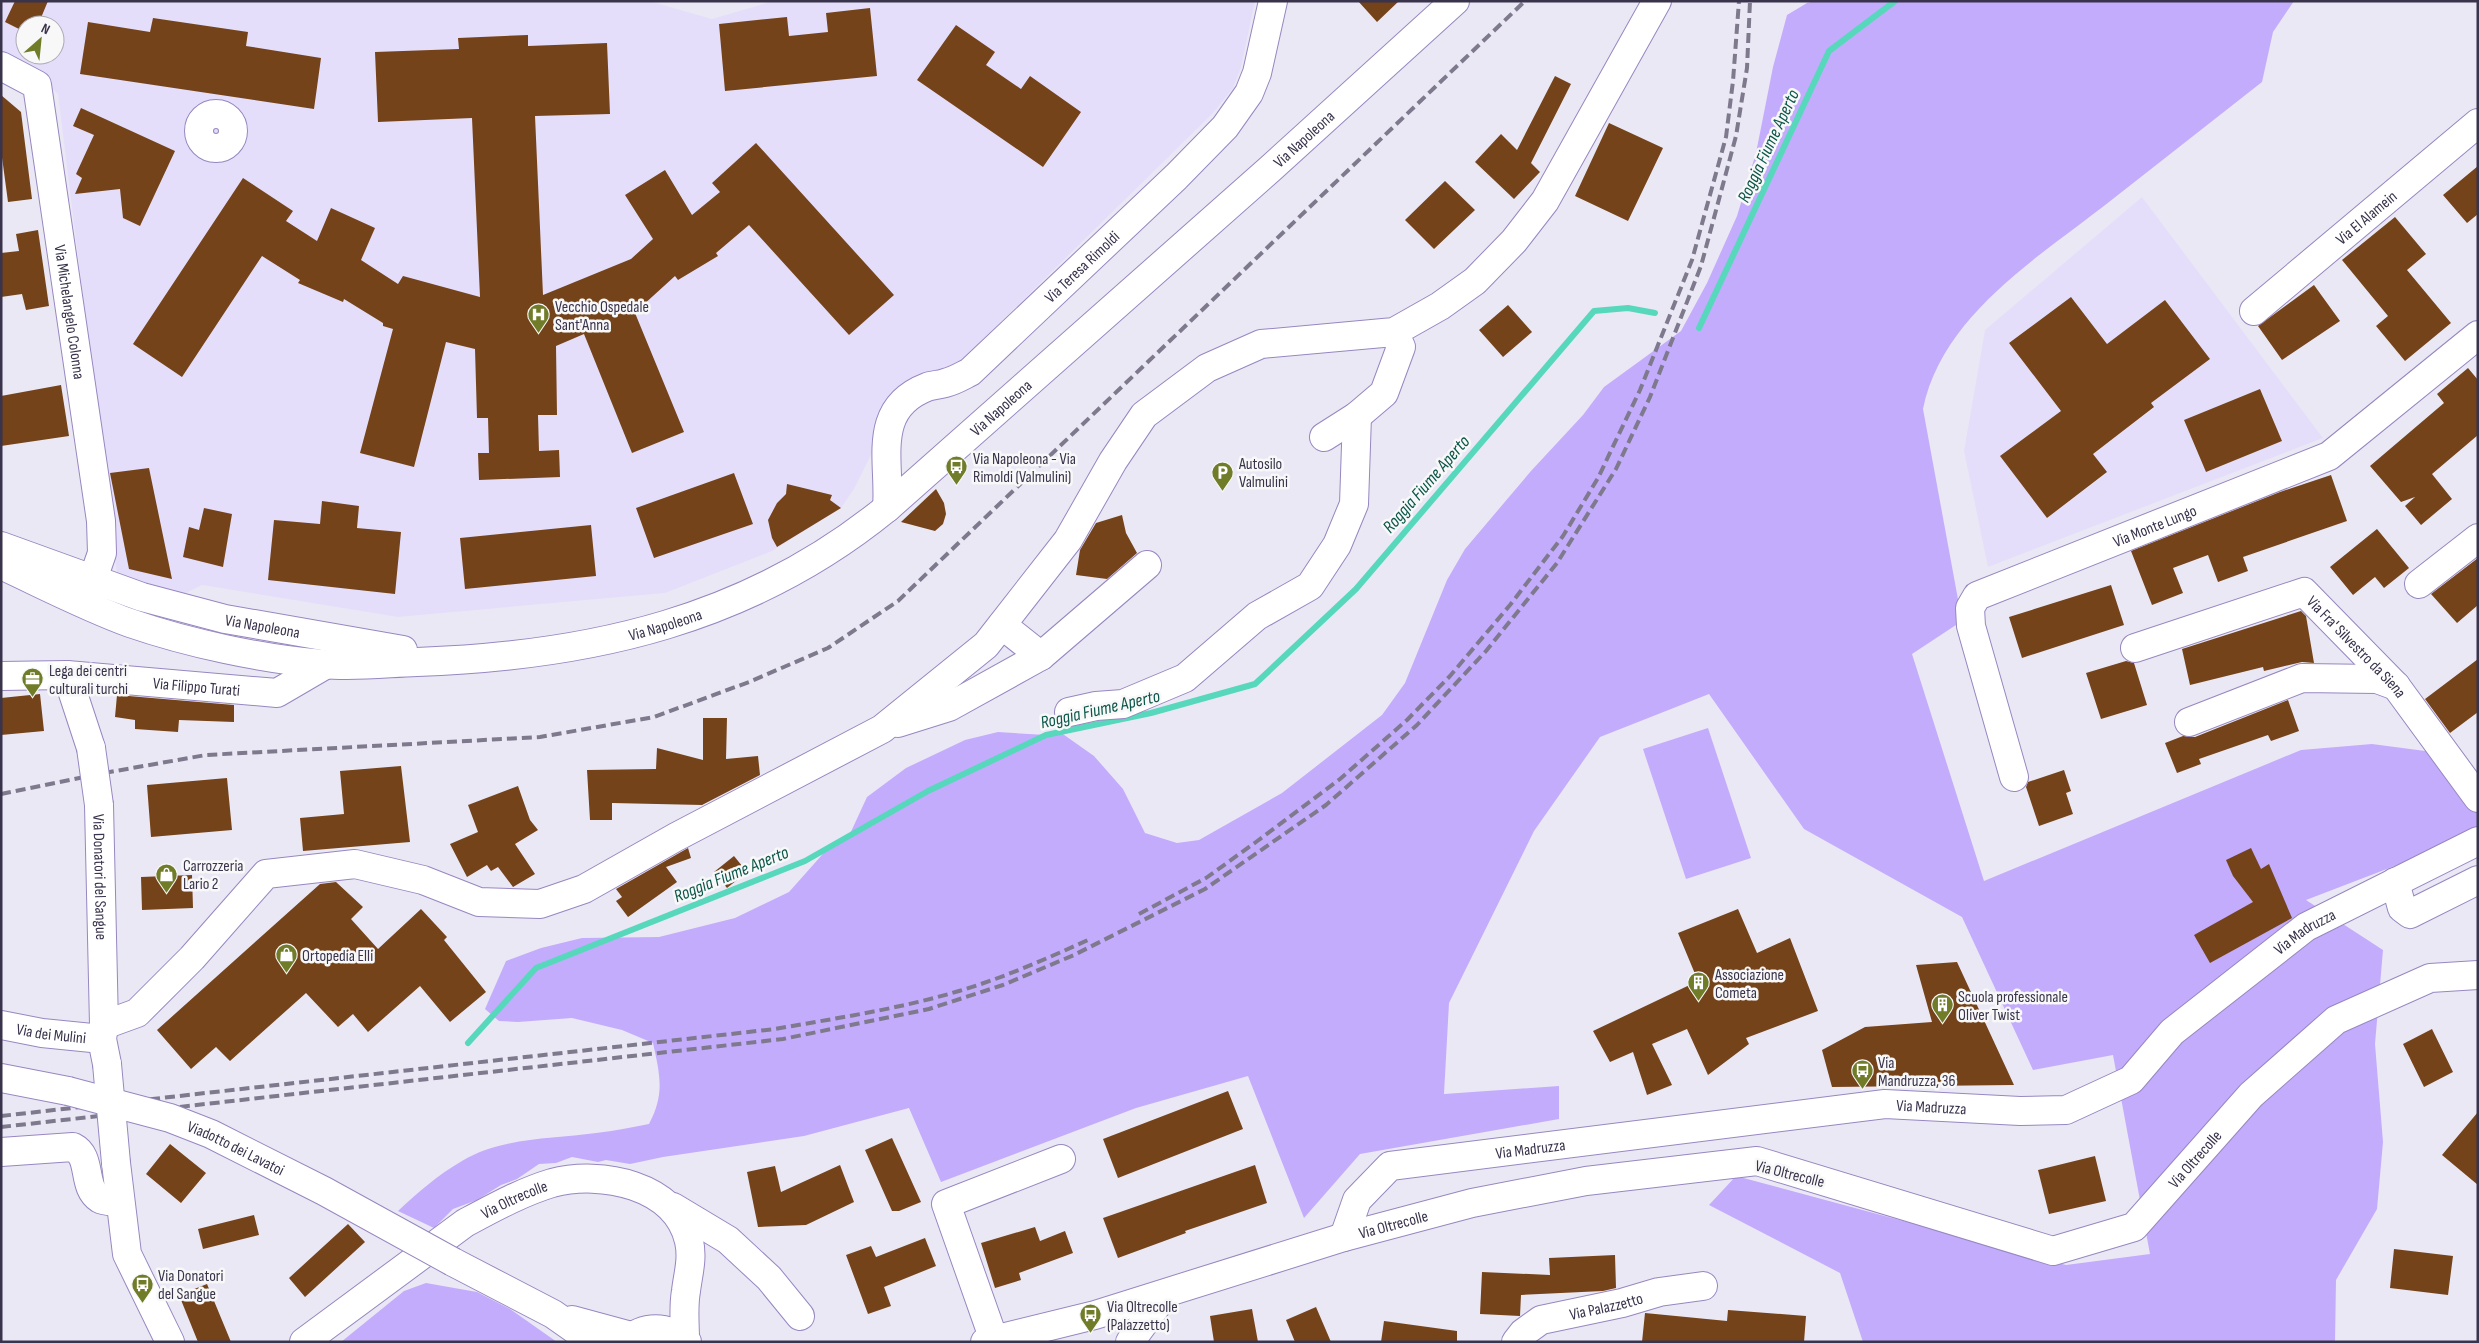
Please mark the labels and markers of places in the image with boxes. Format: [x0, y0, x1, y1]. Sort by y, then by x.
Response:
place label: Vecchio Ospedale Sant'Anna [555, 298, 649, 335]
hospital icon: Vecchio Ospedale Sant'Anna [527, 303, 551, 334]
place label: Via Napoleona - Via Rimoldi (Valmulini) [973, 450, 1076, 487]
bus stop icon: Via Napoleona - Via Rimoldi (Valmulini) [945, 455, 969, 486]
place label: Autosilo Valmulini [1238, 455, 1288, 492]
parking icon: Autosilo Valmulini [1211, 460, 1235, 491]
place label: Lega dei centri culturali turchi [49, 662, 128, 699]
office icon: Lega dei centri culturali turchi [21, 667, 45, 698]
place label: Carrozzeria Lario 2 [183, 857, 244, 894]
shop icon: Carrozzeria Lario 2 [155, 862, 179, 893]
shop icon: Ortopedia Elli [274, 943, 298, 974]
place label: Ortopedia Elli [302, 947, 373, 966]
place label: Associazione Cometa [1714, 966, 1784, 1003]
building icon: Associazione Cometa [1687, 971, 1711, 1002]
place label: Scuola professionale Oliver Twist [1958, 988, 2068, 1025]
building icon: Scuola professionale Oliver Twist [1930, 993, 1954, 1024]
place label: Via Mandruzza, 36 [1878, 1054, 1955, 1091]
bus stop icon: Via Mandruzza, 36 [1850, 1059, 1874, 1090]
place label: Via Donatori del Sangue [158, 1267, 223, 1304]
bus stop icon: Via Donatori del Sangue [130, 1272, 154, 1303]
place label: Via Oltrecolle (Palazzetto) [1107, 1298, 1178, 1335]
bus stop icon: Via Oltrecolle (Palazzetto) [1079, 1303, 1103, 1334]

